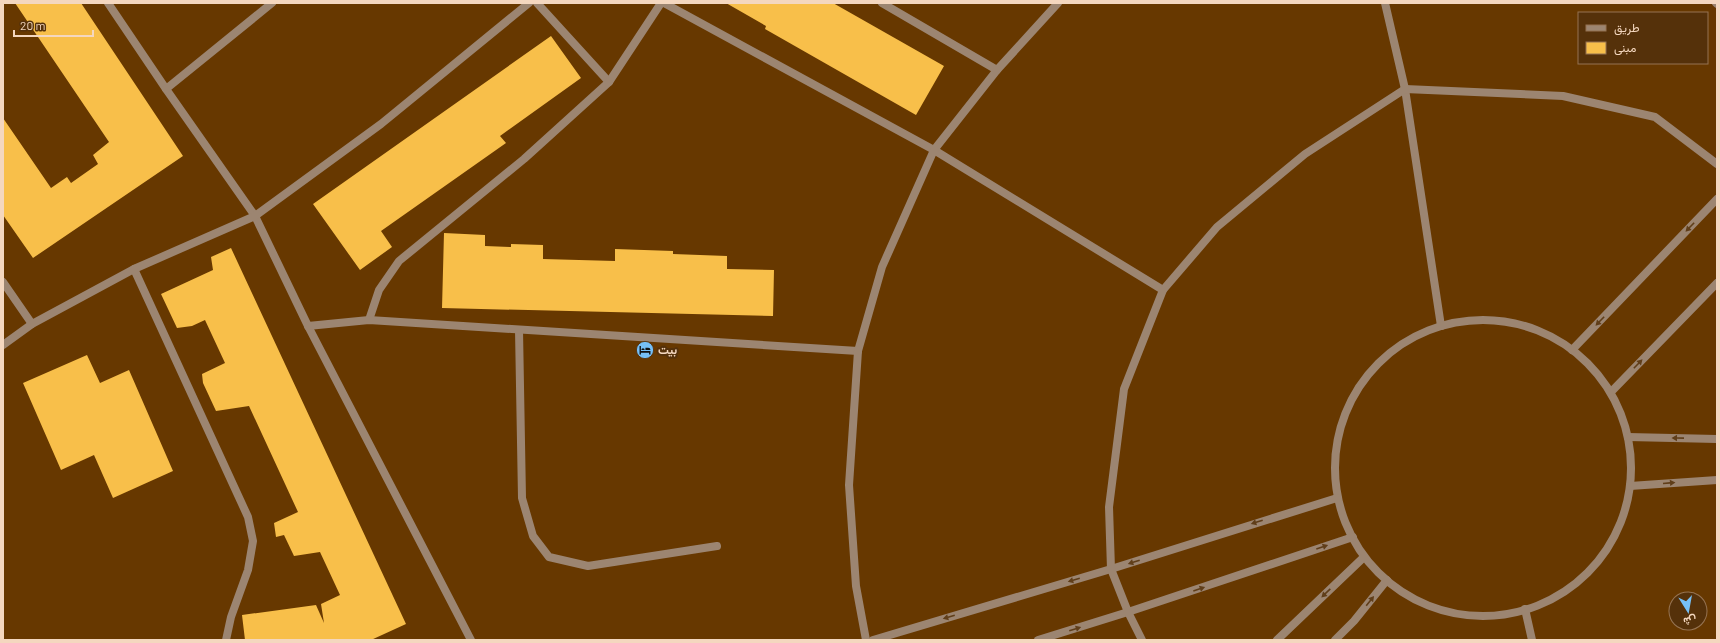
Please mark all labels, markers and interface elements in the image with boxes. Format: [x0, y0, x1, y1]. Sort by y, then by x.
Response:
scale bar [14, 12, 93, 38]
legend [1578, 12, 1708, 64]
text: 20 m [20, 18, 46, 32]
text: طريق [1614, 20, 1640, 36]
text: مبنى [1614, 40, 1636, 56]
one-way arrow [1685, 222, 1695, 232]
one-way arrow [1595, 316, 1605, 326]
hotel icon: بيت [635, 340, 655, 360]
place label: بيت [658, 342, 678, 357]
one-way arrow [1633, 359, 1643, 369]
one-way arrow [1672, 435, 1684, 442]
one-way arrow [1663, 479, 1675, 486]
one-way arrow [1251, 519, 1263, 525]
one-way arrow [1316, 544, 1328, 550]
one-way arrow [1127, 559, 1139, 565]
one-way arrow [1068, 577, 1080, 583]
one-way arrow [1193, 585, 1205, 591]
one-way arrow [1321, 588, 1331, 598]
north arrow [1668, 591, 1708, 631]
one-way arrow [1366, 595, 1375, 606]
text: ش [1682, 613, 1698, 629]
one-way arrow [943, 614, 955, 620]
one-way arrow [1069, 626, 1081, 632]

